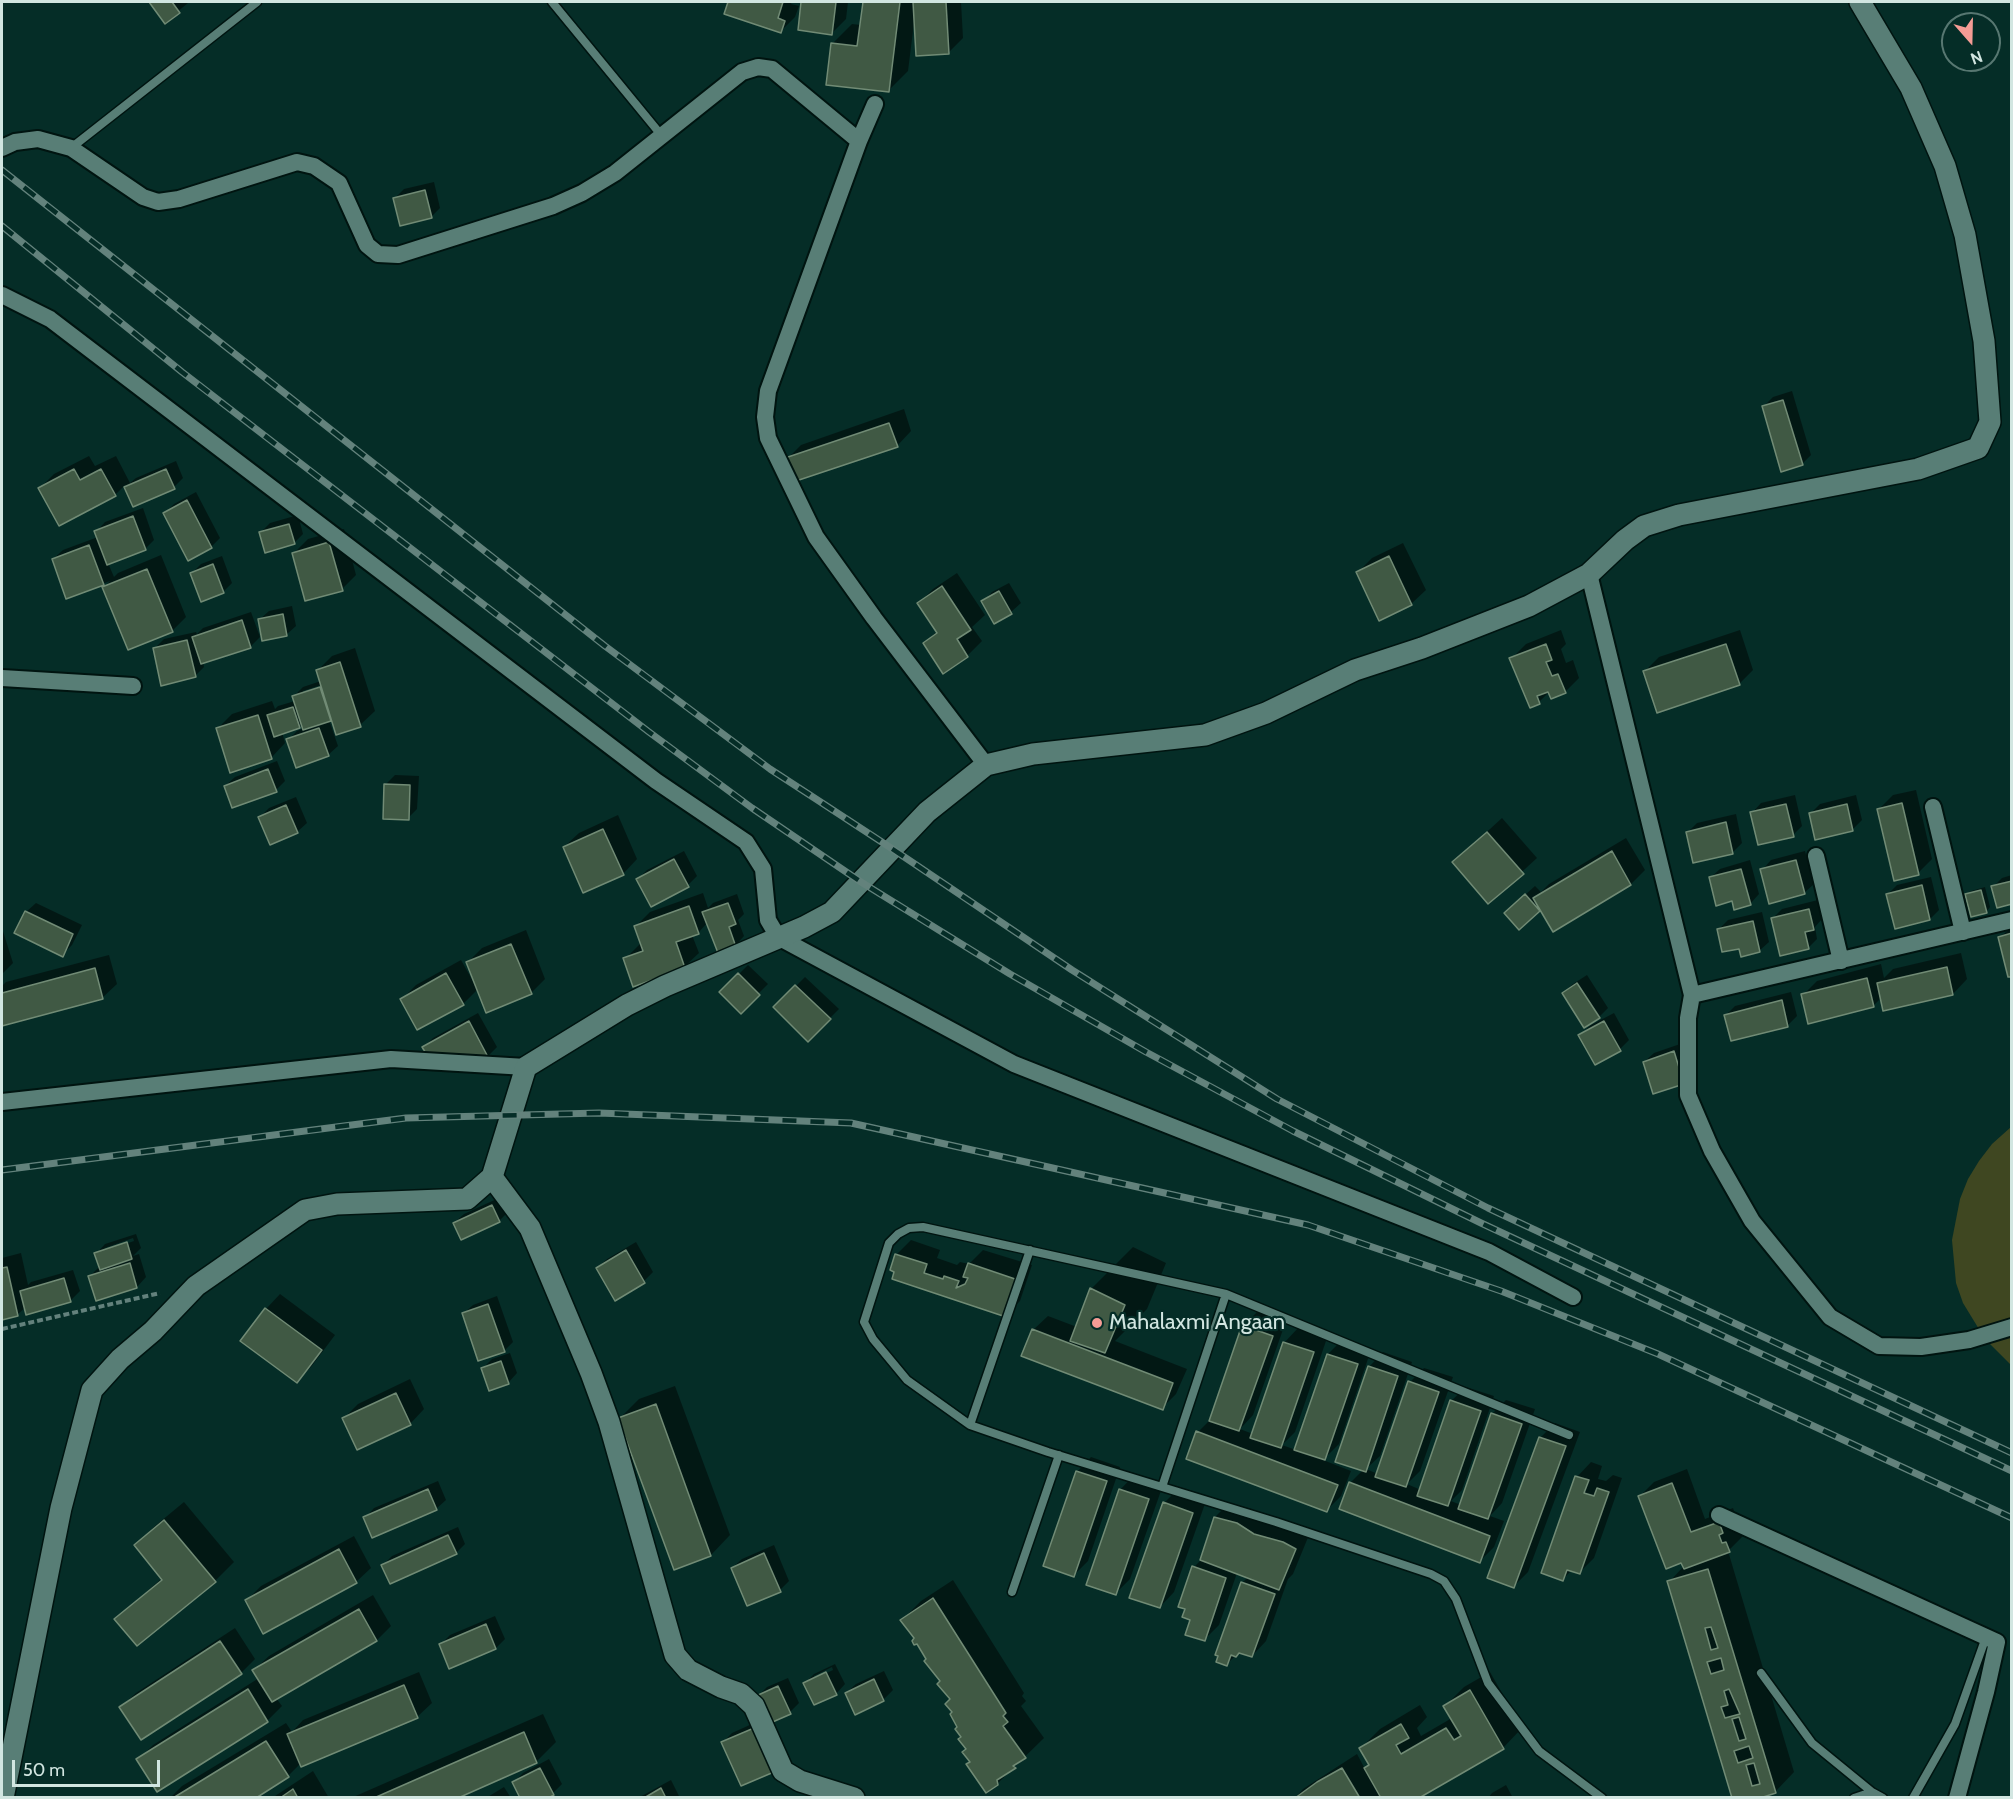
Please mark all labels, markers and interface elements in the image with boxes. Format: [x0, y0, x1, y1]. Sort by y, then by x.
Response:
north arrow [1941, 12, 2001, 72]
text: N [1968, 47, 1985, 68]
place label: Mahalaxmi Angaan [1109, 1310, 1285, 1336]
marker: Mahalaxmi Angaan [1090, 1316, 1104, 1330]
scale bar [15, 1748, 164, 1786]
text: 50 m [23, 1759, 65, 1781]

